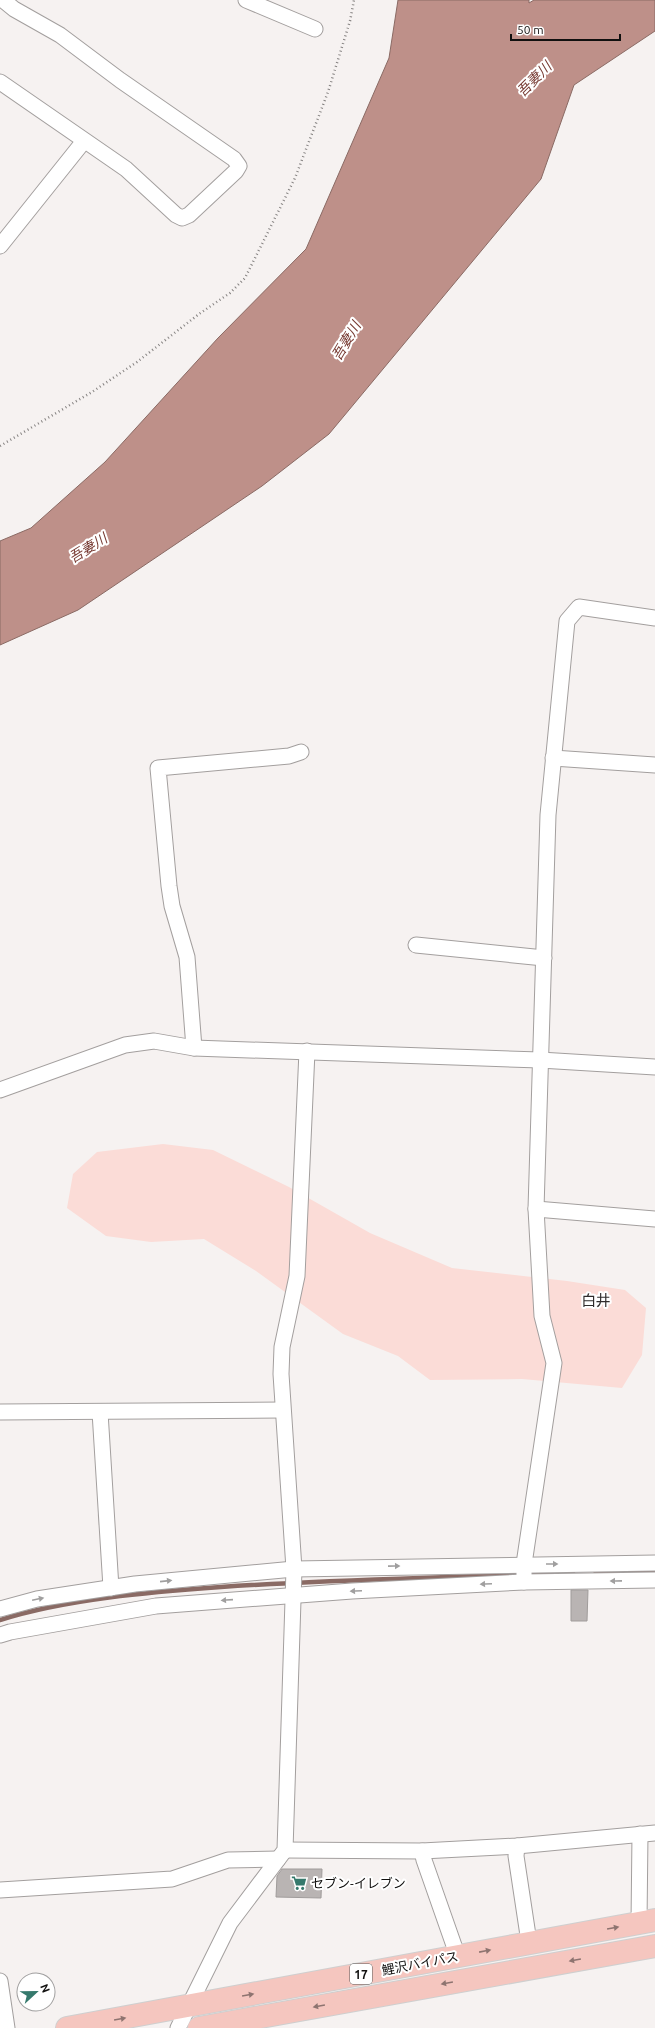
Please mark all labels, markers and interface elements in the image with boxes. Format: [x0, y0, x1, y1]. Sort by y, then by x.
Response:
scale bar [511, 16, 620, 42]
text: 50 m [517, 23, 544, 36]
water label: 吾妻川 [513, 57, 556, 100]
water label: 吾妻川 [328, 317, 365, 363]
water label: 吾妻川 [66, 529, 112, 566]
district label: 白井 [581, 1292, 611, 1309]
one-way arrow [546, 1560, 558, 1567]
one-way arrow [388, 1563, 401, 1569]
one-way arrow [160, 1578, 172, 1585]
one-way arrow [609, 1578, 622, 1584]
one-way arrow [480, 1581, 492, 1588]
one-way arrow [350, 1587, 362, 1594]
one-way arrow [32, 1596, 44, 1602]
one-way arrow [221, 1597, 233, 1604]
supermarket icon: セブン-イレブン [290, 1874, 308, 1892]
place label: セブン-イレブン [311, 1876, 406, 1890]
one-way arrow [607, 1924, 619, 1930]
one-way arrow [479, 1948, 492, 1954]
street label: 鯉沢バイパス [381, 1949, 459, 1977]
one-way arrow [569, 1957, 581, 1963]
road number: 17 [350, 1964, 372, 1984]
north arrow [16, 1972, 56, 2012]
one-way arrow [441, 1980, 453, 1986]
text: N [38, 1982, 52, 1994]
one-way arrow [241, 1992, 254, 1998]
one-way arrow [313, 2003, 326, 2009]
one-way arrow [114, 2015, 126, 2021]

